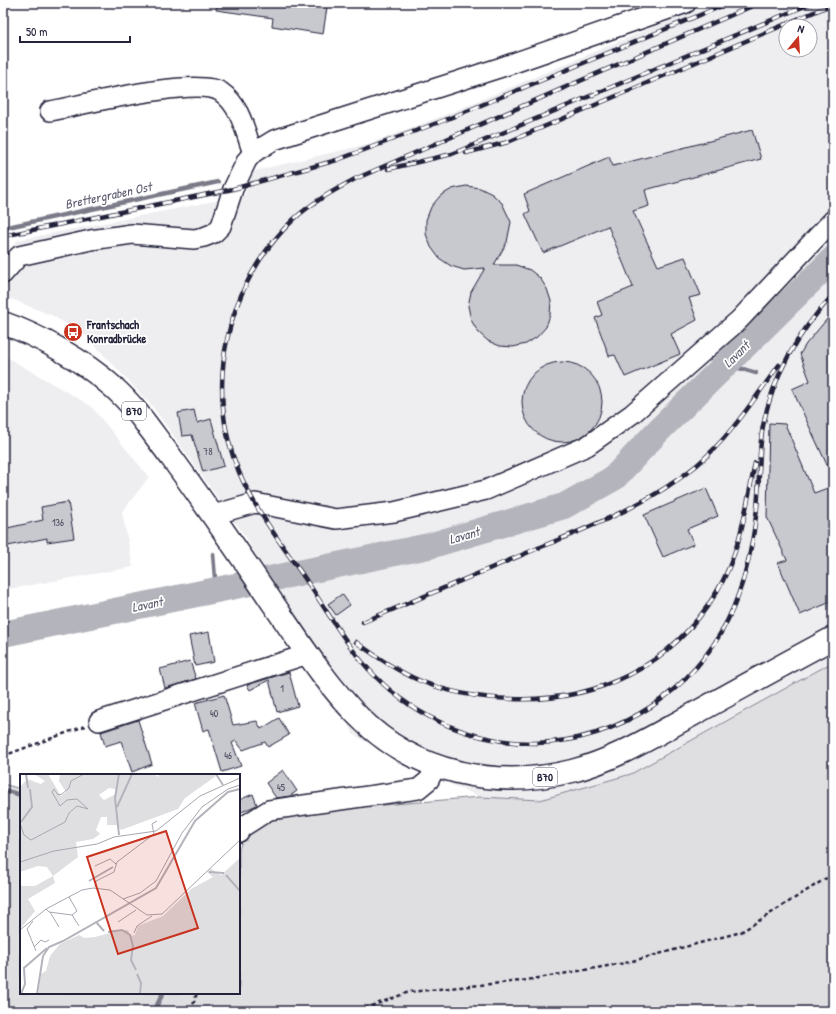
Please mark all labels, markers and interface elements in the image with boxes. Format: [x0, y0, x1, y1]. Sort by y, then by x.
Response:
scale bar [20, 18, 130, 44]
north arrow [778, 18, 818, 58]
text: N [796, 21, 806, 36]
text: 50 m [26, 23, 47, 40]
water label: Brettergraben Ost [63, 177, 156, 214]
place label: Frantschach Konradbrücke [86, 316, 147, 347]
bus stop icon: Frantschach Konradbrücke [62, 321, 84, 343]
water label: Lavant [719, 335, 755, 371]
road number: B70 [122, 402, 146, 420]
house number: 78 [203, 445, 213, 458]
house number: 136 [52, 516, 64, 529]
water label: Lavant [447, 521, 484, 548]
water label: Lavant [130, 591, 166, 616]
house number: 1 [280, 682, 284, 695]
house number: 40 [210, 707, 219, 720]
house number: 46 [224, 749, 232, 762]
road number: B70 [533, 768, 557, 786]
inset map [20, 774, 240, 994]
house number: 45 [277, 781, 286, 794]

